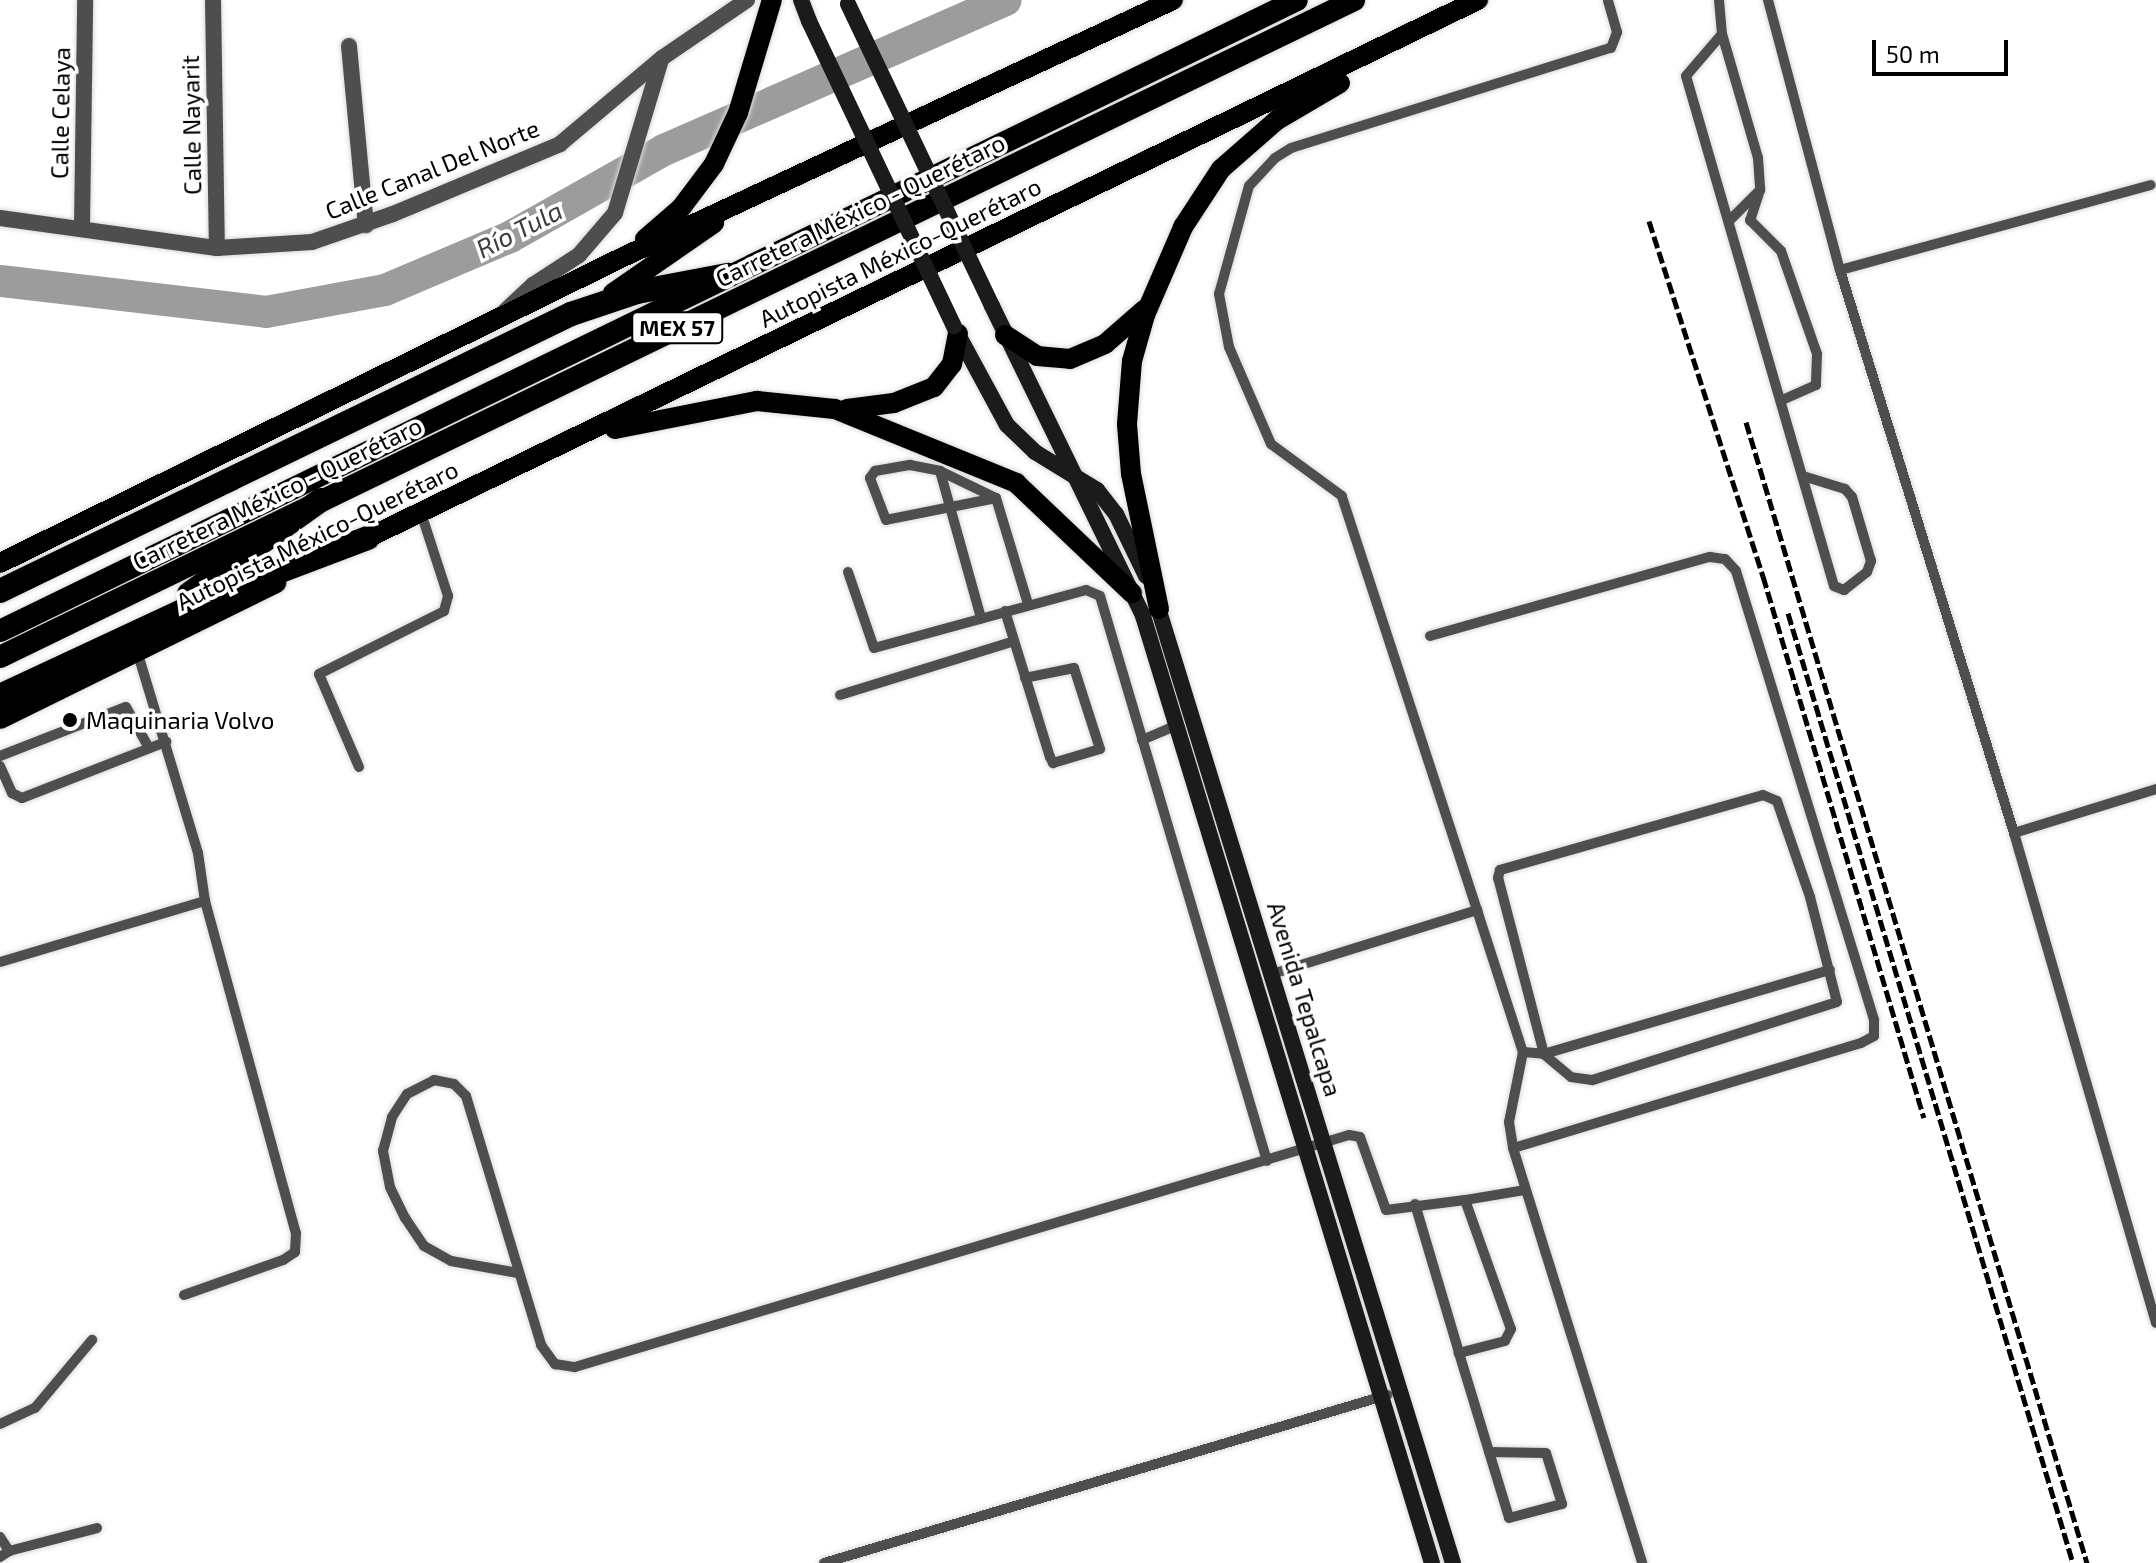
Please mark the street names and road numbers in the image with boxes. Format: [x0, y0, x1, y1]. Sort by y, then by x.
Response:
street label: Calle Celaya [44, 47, 76, 179]
street label: Calle Nayarit [175, 55, 207, 195]
street label: Calle Canal Del Norte [320, 113, 544, 225]
street label: Carretera México - Querétaro [711, 127, 1009, 293]
street label: Autopista México-Querétaro [755, 171, 1045, 333]
road number: MEX 57 [631, 310, 723, 346]
street label: Carretera México - Querétaro [128, 410, 426, 576]
street label: Autopista México-Querétaro [172, 454, 462, 616]
street label: Avenida Tepalcapa [1262, 898, 1348, 1100]

